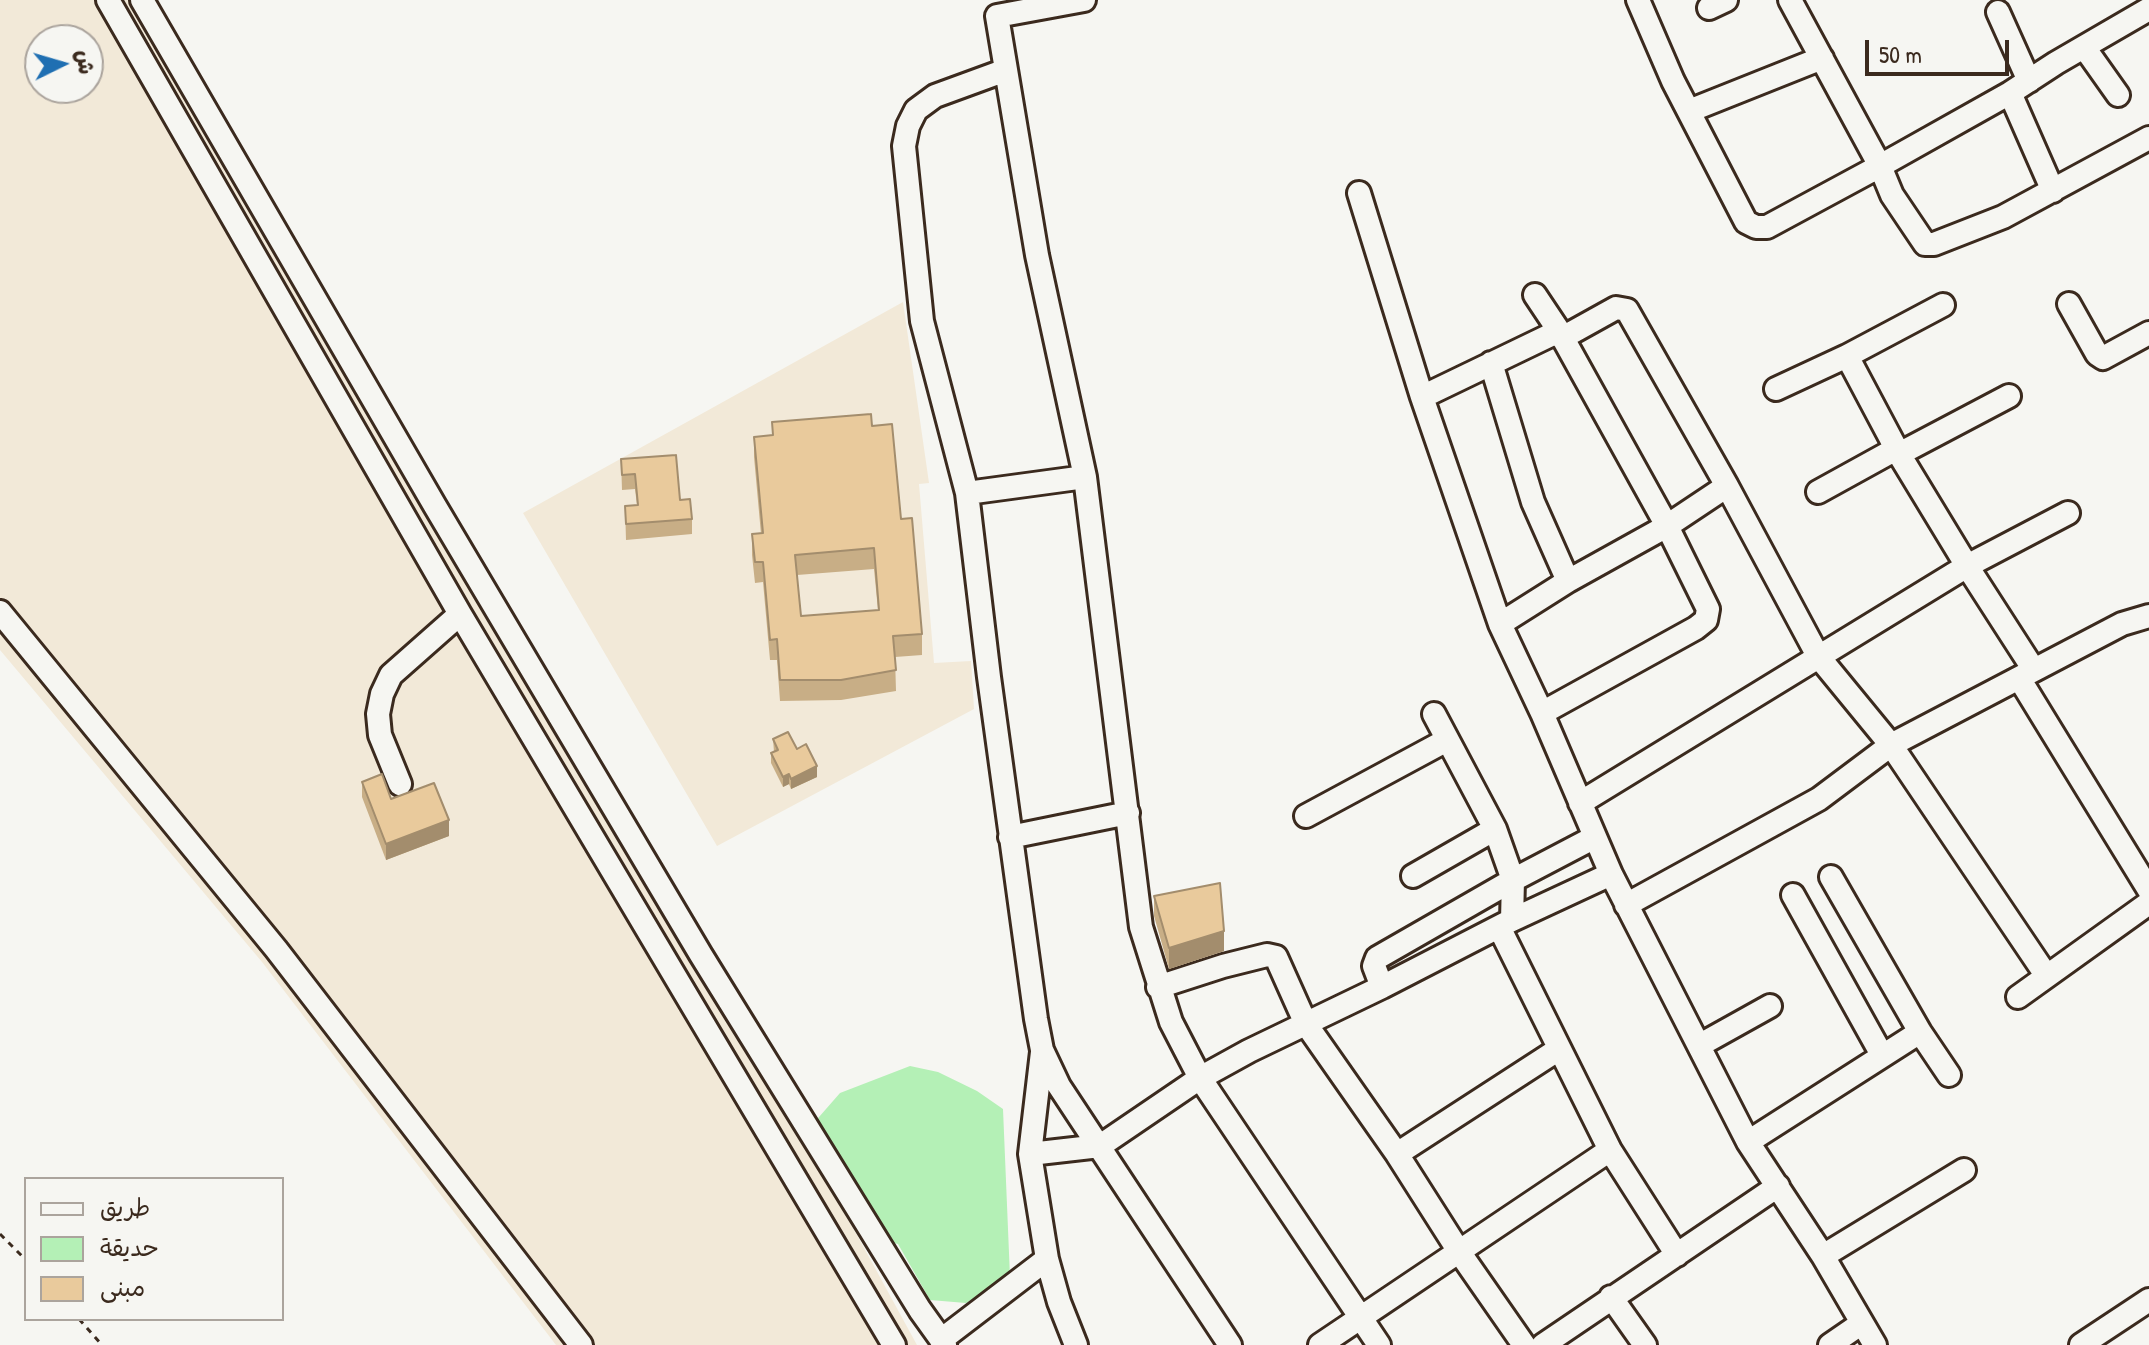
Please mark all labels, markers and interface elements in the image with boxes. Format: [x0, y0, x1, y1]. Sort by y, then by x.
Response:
north arrow [24, 24, 104, 104]
scale bar [1869, 24, 2013, 74]
text: 50 m [1879, 38, 1922, 70]
text: ش [70, 49, 102, 75]
legend [24, 1177, 284, 1321]
text: طريق [100, 1191, 150, 1223]
text: حديقة [100, 1231, 159, 1263]
text: مبنى [100, 1271, 145, 1303]

